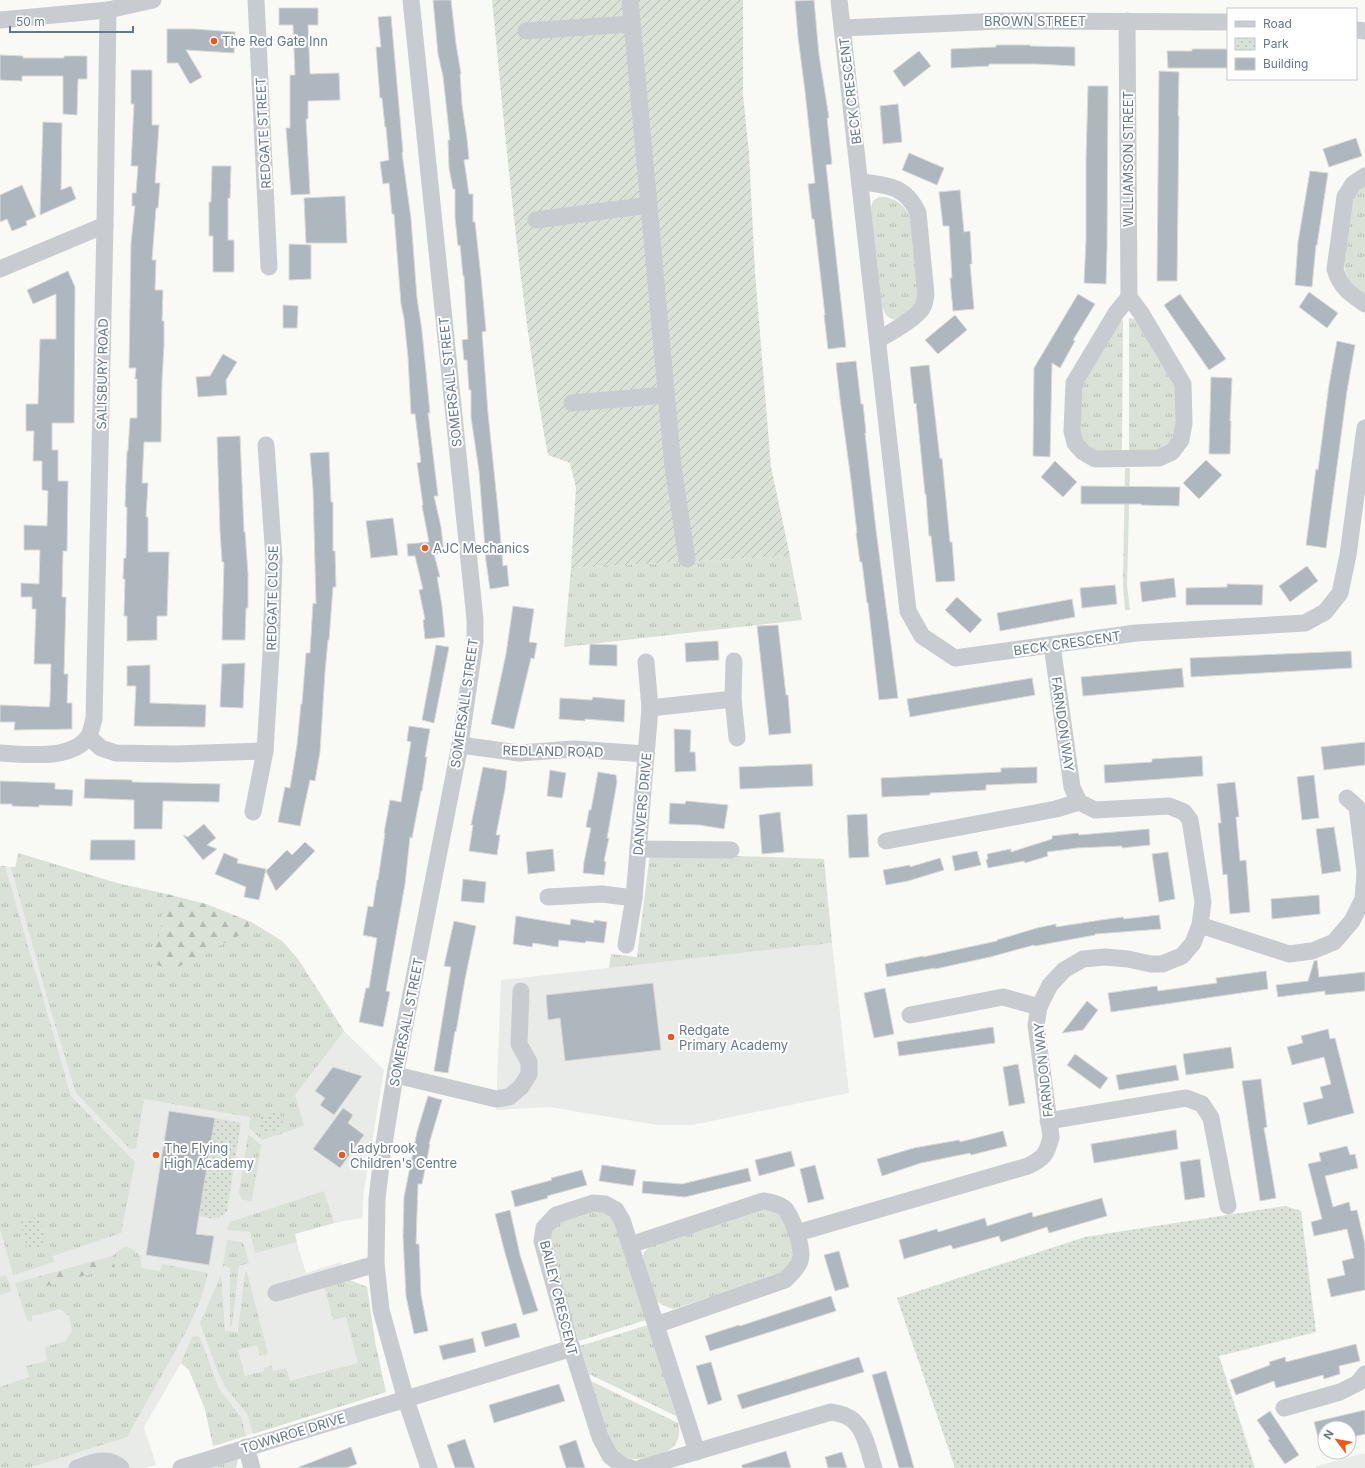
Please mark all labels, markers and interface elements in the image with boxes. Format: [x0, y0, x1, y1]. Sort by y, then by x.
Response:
scale bar [10, 8, 133, 34]
legend [1227, 8, 1357, 80]
street label: BROWN STREET [984, 13, 1086, 29]
text: 50 m [16, 14, 45, 29]
text: Road [1263, 16, 1292, 31]
place label: The Red Gate Inn [222, 33, 328, 49]
marker: The Red Gate Inn [209, 36, 219, 46]
text: Park [1263, 36, 1289, 51]
street label: BECK CRESCENT [835, 37, 865, 145]
text: Building [1263, 56, 1308, 71]
street label: REDGATE STREET [252, 77, 274, 189]
street label: WILLIAMSON STREET [1120, 91, 1136, 227]
street label: SOMERSALL STREET [435, 316, 465, 448]
street label: SALISBURY ROAD [93, 318, 111, 430]
place label: AJC Mechanics [433, 540, 530, 556]
marker: AJC Mechanics [420, 543, 430, 553]
street label: REDGATE CLOSE [263, 545, 281, 651]
street label: BECK CRESCENT [1013, 628, 1121, 658]
street label: SOMERSALL STREET [447, 637, 481, 769]
street label: FARNDON WAY [1048, 676, 1078, 772]
street label: REDLAND ROAD [502, 742, 604, 760]
street label: DANVERS DRIVE [630, 752, 654, 856]
street label: SOMERSALL STREET [386, 956, 426, 1088]
place label: Redgate Primary Academy [679, 1022, 788, 1053]
street label: FARNDON WAY [1030, 1022, 1056, 1118]
marker: Redgate Primary Academy [666, 1032, 676, 1042]
place label: The Flying High Academy [164, 1140, 254, 1171]
place label: Ladybrook Children's Centre [350, 1140, 457, 1171]
marker: The Flying High Academy [151, 1150, 161, 1160]
marker: Ladybrook Children's Centre [337, 1150, 347, 1160]
street label: BAILEY CRESCENT [537, 1239, 581, 1357]
street label: TOWNROE DRIVE [239, 1410, 347, 1456]
north arrow [1317, 1420, 1357, 1460]
text: N [1320, 1427, 1337, 1442]

